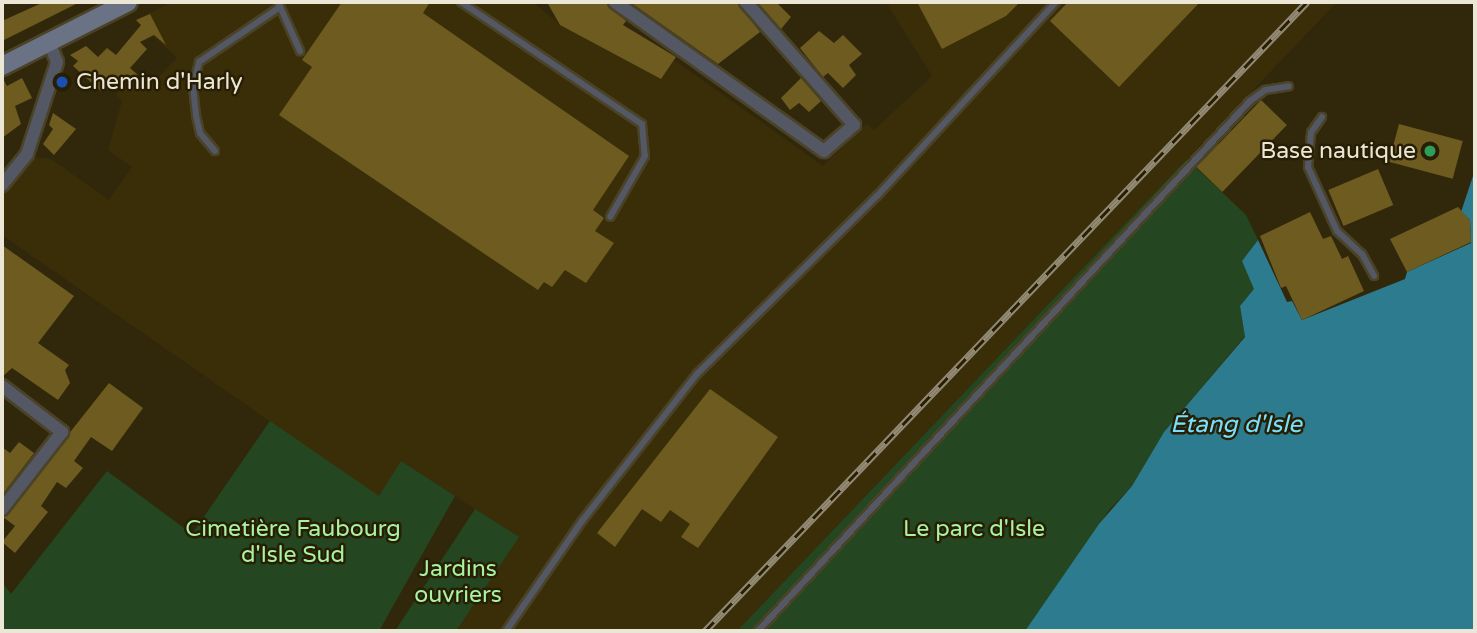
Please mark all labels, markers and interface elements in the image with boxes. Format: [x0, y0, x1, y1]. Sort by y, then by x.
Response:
place label: Chemin d'Harly [76, 68, 243, 96]
marker: Chemin d'Harly [54, 74, 70, 90]
place label: Base nautique [1260, 137, 1416, 165]
marker: Base nautique [1422, 143, 1438, 159]
water label: Étang d'Isle [1170, 411, 1302, 439]
park label: Cimetière Faubourg d'Isle Sud [185, 515, 401, 569]
park label: Le parc d'Isle [903, 515, 1045, 543]
park label: Jardins ouvriers [414, 555, 502, 609]

